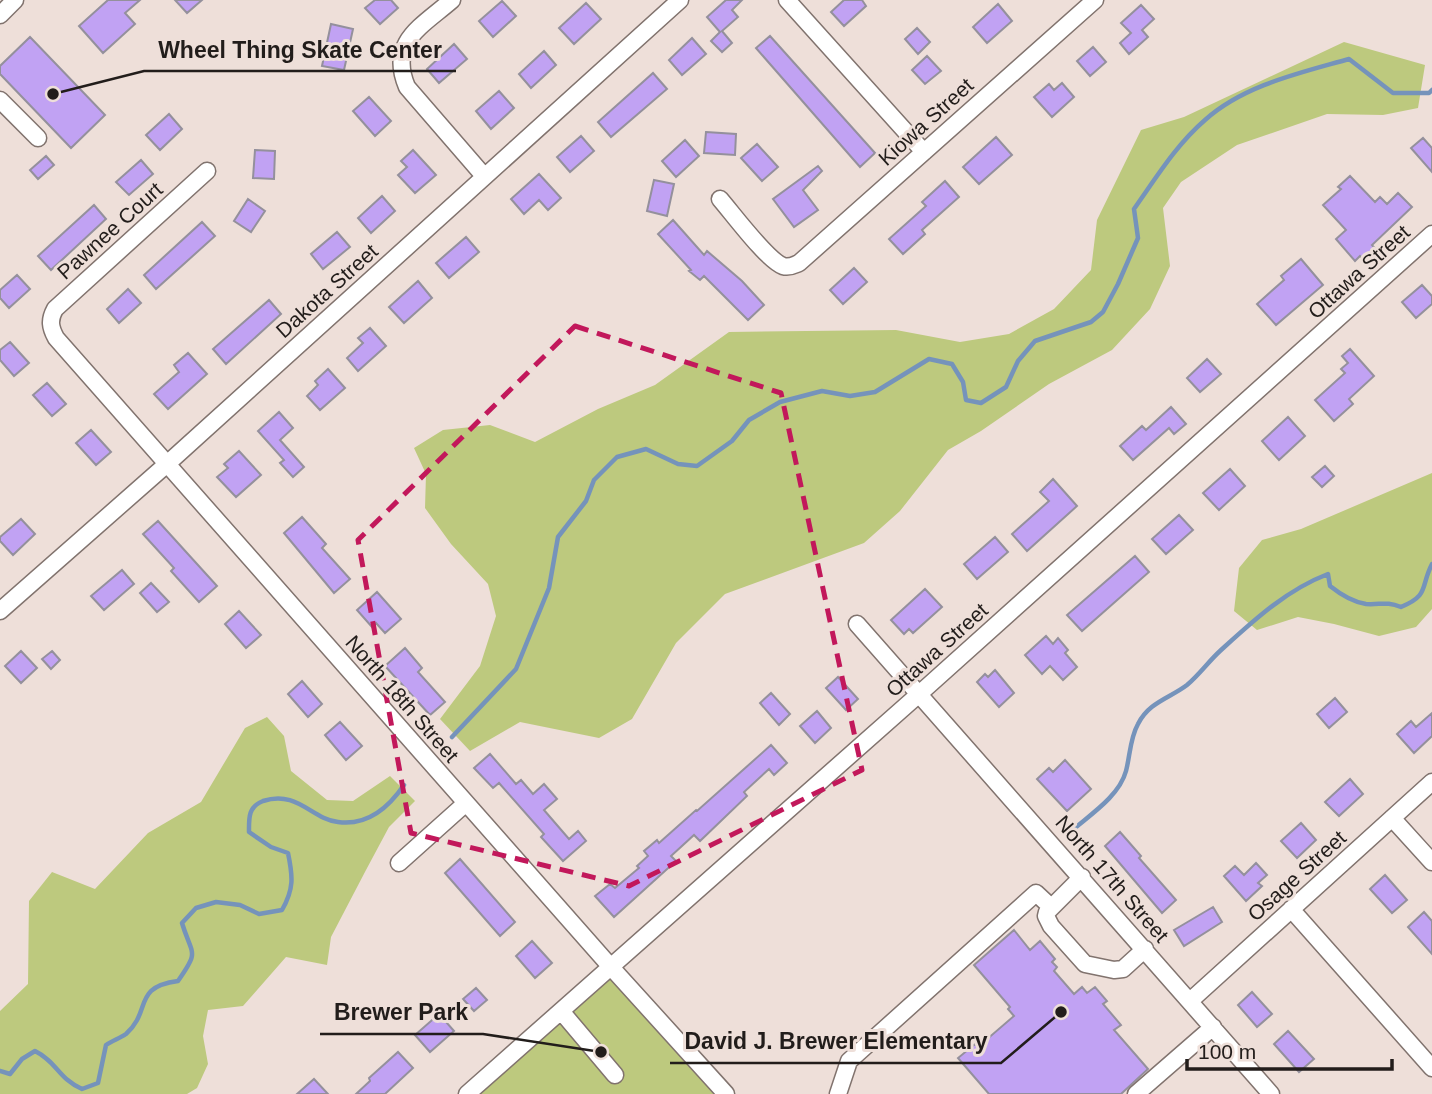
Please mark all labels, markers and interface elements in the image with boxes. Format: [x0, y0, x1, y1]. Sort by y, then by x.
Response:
callout: Wheel Thing Skate Center [144, 27, 456, 71]
text: Wheel Thing Skate Center [158, 37, 442, 63]
street label: Kiowa Street [874, 73, 978, 170]
street label: Pawnee Court [53, 177, 167, 284]
street label: Ottawa Street [1303, 220, 1414, 323]
street label: Dakota Street [271, 239, 382, 342]
street label: Ottawa Street [881, 598, 992, 701]
street label: North 18th Street [341, 631, 464, 767]
street label: North 17th Street [1051, 811, 1174, 947]
street label: Osage Street [1243, 826, 1350, 926]
callout: Brewer Park [320, 990, 483, 1034]
text: Brewer Park [334, 999, 468, 1025]
callout: David J. Brewer Elementary [670, 1019, 1001, 1063]
text: David J. Brewer Elementary [685, 1028, 988, 1054]
scale bar [1187, 1028, 1392, 1072]
text: 100 m [1198, 1040, 1256, 1063]

